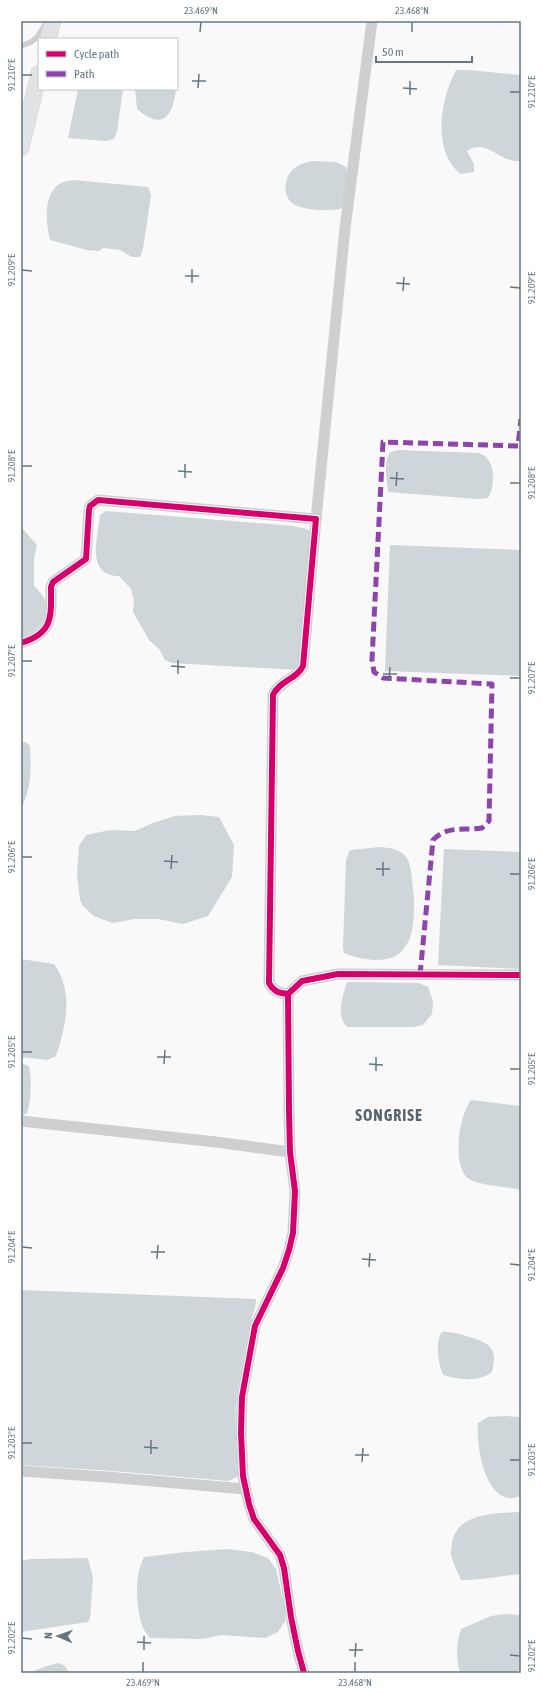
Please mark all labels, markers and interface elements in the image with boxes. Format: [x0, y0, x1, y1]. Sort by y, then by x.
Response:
text: 23.469°N [184, 5, 218, 16]
text: 23.468°N [395, 5, 429, 16]
legend [38, 38, 178, 90]
scale bar [376, 38, 472, 64]
text: 50 m [382, 45, 404, 59]
text: Cycle path [74, 47, 119, 61]
text: 91.210°E [6, 58, 17, 91]
text: Path [74, 67, 95, 81]
text: 91.210°E [526, 75, 537, 108]
text: 91.209°E [6, 253, 17, 286]
text: 91.209°E [526, 271, 537, 304]
text: 91.208°E [6, 449, 17, 482]
text: 91.208°E [526, 466, 537, 499]
text: 91.207°E [6, 644, 17, 677]
text: 91.207°E [526, 661, 537, 694]
text: 91.206°E [6, 840, 17, 873]
text: 91.206°E [526, 857, 537, 890]
text: 91.205°E [6, 1035, 17, 1068]
text: 91.205°E [526, 1052, 537, 1085]
district label: SONGRISE [355, 1106, 423, 1124]
text: 91.204°E [6, 1230, 17, 1263]
text: 91.204°E [526, 1248, 537, 1281]
text: 91.203°E [6, 1426, 17, 1459]
text: 91.203°E [526, 1443, 537, 1476]
north arrow [38, 1616, 78, 1656]
text: 91.202°E [6, 1621, 17, 1654]
text: N [42, 1632, 54, 1639]
text: 91.202°E [526, 1639, 537, 1672]
text: 23.469°N [126, 1677, 160, 1688]
text: 23.468°N [338, 1677, 372, 1688]

